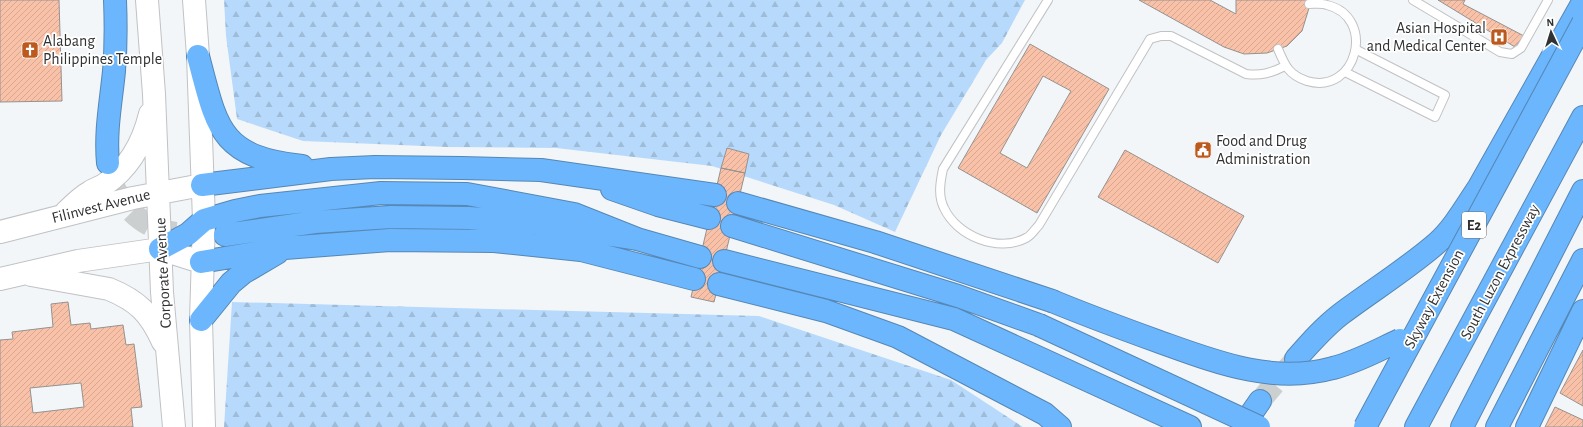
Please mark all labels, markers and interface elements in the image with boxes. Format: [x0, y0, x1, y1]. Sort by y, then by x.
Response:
north arrow [1531, 12, 1571, 52]
text: N [1546, 17, 1555, 28]
place label: Asian Hospital and Medical Center [1367, 20, 1487, 54]
hospital icon: Asian Hospital and Medical Center [1489, 27, 1509, 47]
place label: Alabang Philippines Temple [43, 33, 162, 67]
church icon: Alabang Philippines Temple [20, 40, 40, 60]
place label: Food and Drug Administration [1216, 133, 1310, 167]
public building icon: Food and Drug Administration [1193, 140, 1213, 160]
street label: Filinvest Avenue [50, 186, 152, 226]
street label: South Luzon Expressway [1458, 202, 1543, 343]
road number: E2 [1462, 212, 1486, 238]
street label: Corporate Avenue [152, 217, 174, 329]
street label: Skyway Extension [1401, 247, 1468, 352]

